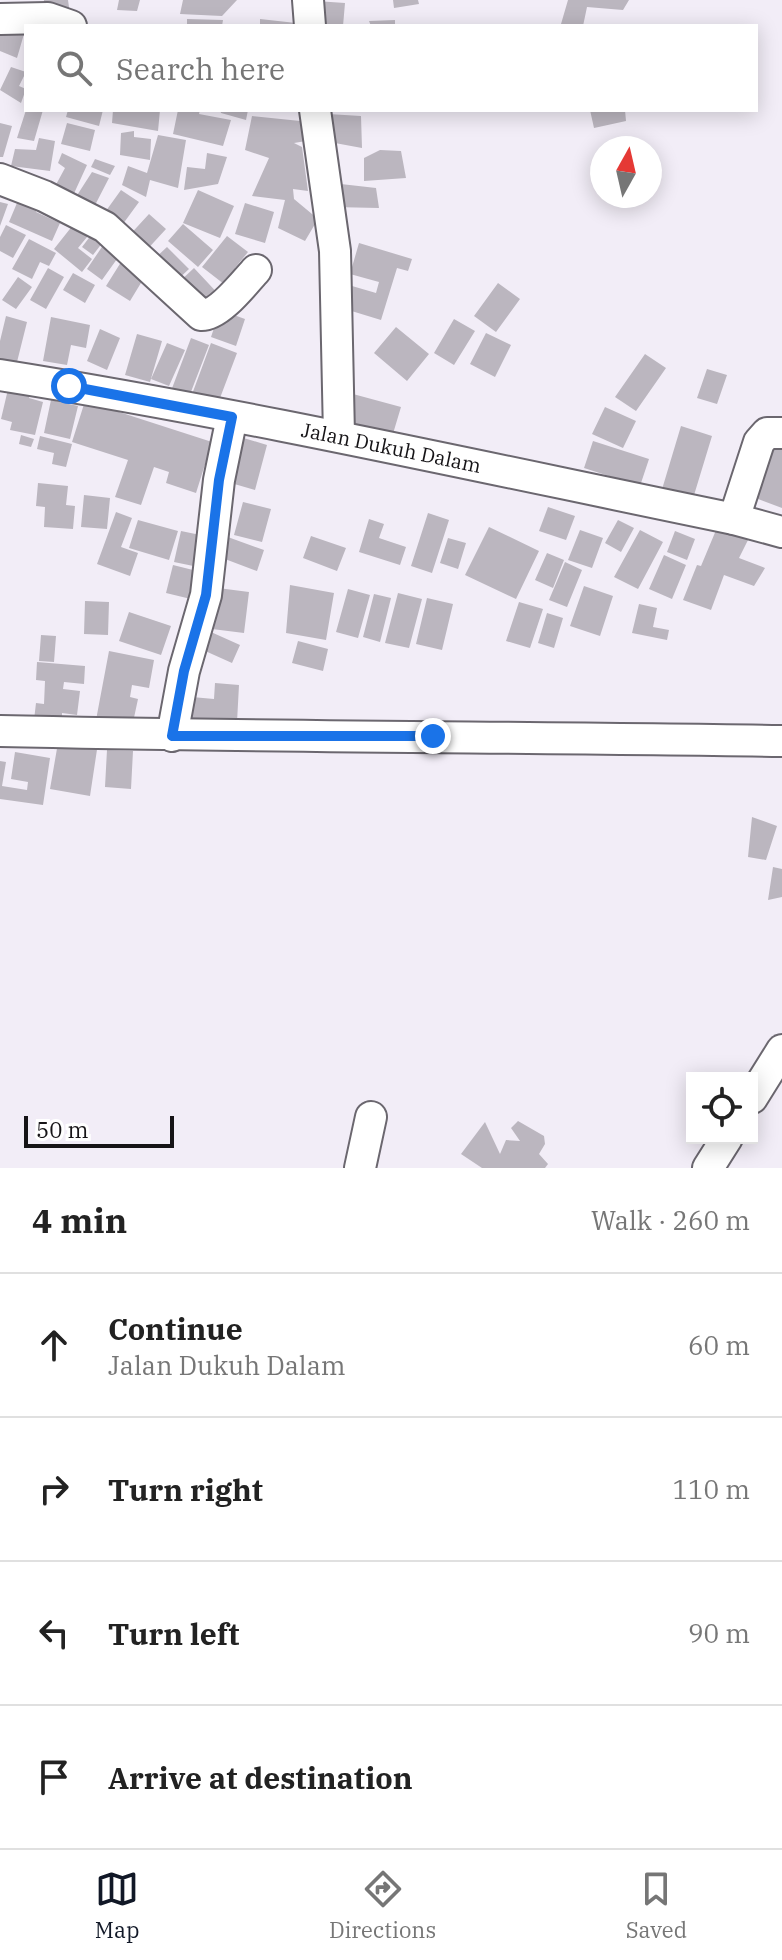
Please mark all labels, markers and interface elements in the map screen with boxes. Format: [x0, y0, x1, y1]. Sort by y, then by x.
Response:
search box [24, 24, 758, 112]
icon: search [52, 46, 96, 90]
text: Search here [116, 49, 285, 88]
north arrow [590, 136, 662, 208]
route start [51, 368, 87, 404]
street label: Jalan Dukuh Dalam [299, 416, 484, 479]
route end [415, 718, 451, 754]
map controls [686, 1072, 758, 1144]
button: locate [686, 1072, 758, 1144]
scale bar [24, 1112, 174, 1148]
text: 50 m [36, 1115, 88, 1144]
text: 4 min [32, 1198, 127, 1242]
text: Walk · 260 m [591, 1203, 750, 1237]
text: Continue [108, 1309, 243, 1348]
icon: ahead [32, 1323, 76, 1367]
text: 60 m [688, 1328, 750, 1362]
text: Jalan Dukuh Dalam [108, 1348, 346, 1382]
icon: right [32, 1467, 76, 1511]
text: Turn right [108, 1470, 263, 1509]
text: 110 m [672, 1472, 750, 1506]
icon: left [32, 1611, 76, 1655]
text: Turn left [108, 1614, 240, 1653]
text: 90 m [688, 1616, 750, 1650]
icon: arrive [32, 1755, 76, 1799]
text: Arrive at destination [108, 1758, 413, 1797]
tab: Map [95, 1867, 139, 1944]
tab: Directions [329, 1867, 436, 1944]
tab: Saved [626, 1867, 687, 1944]

